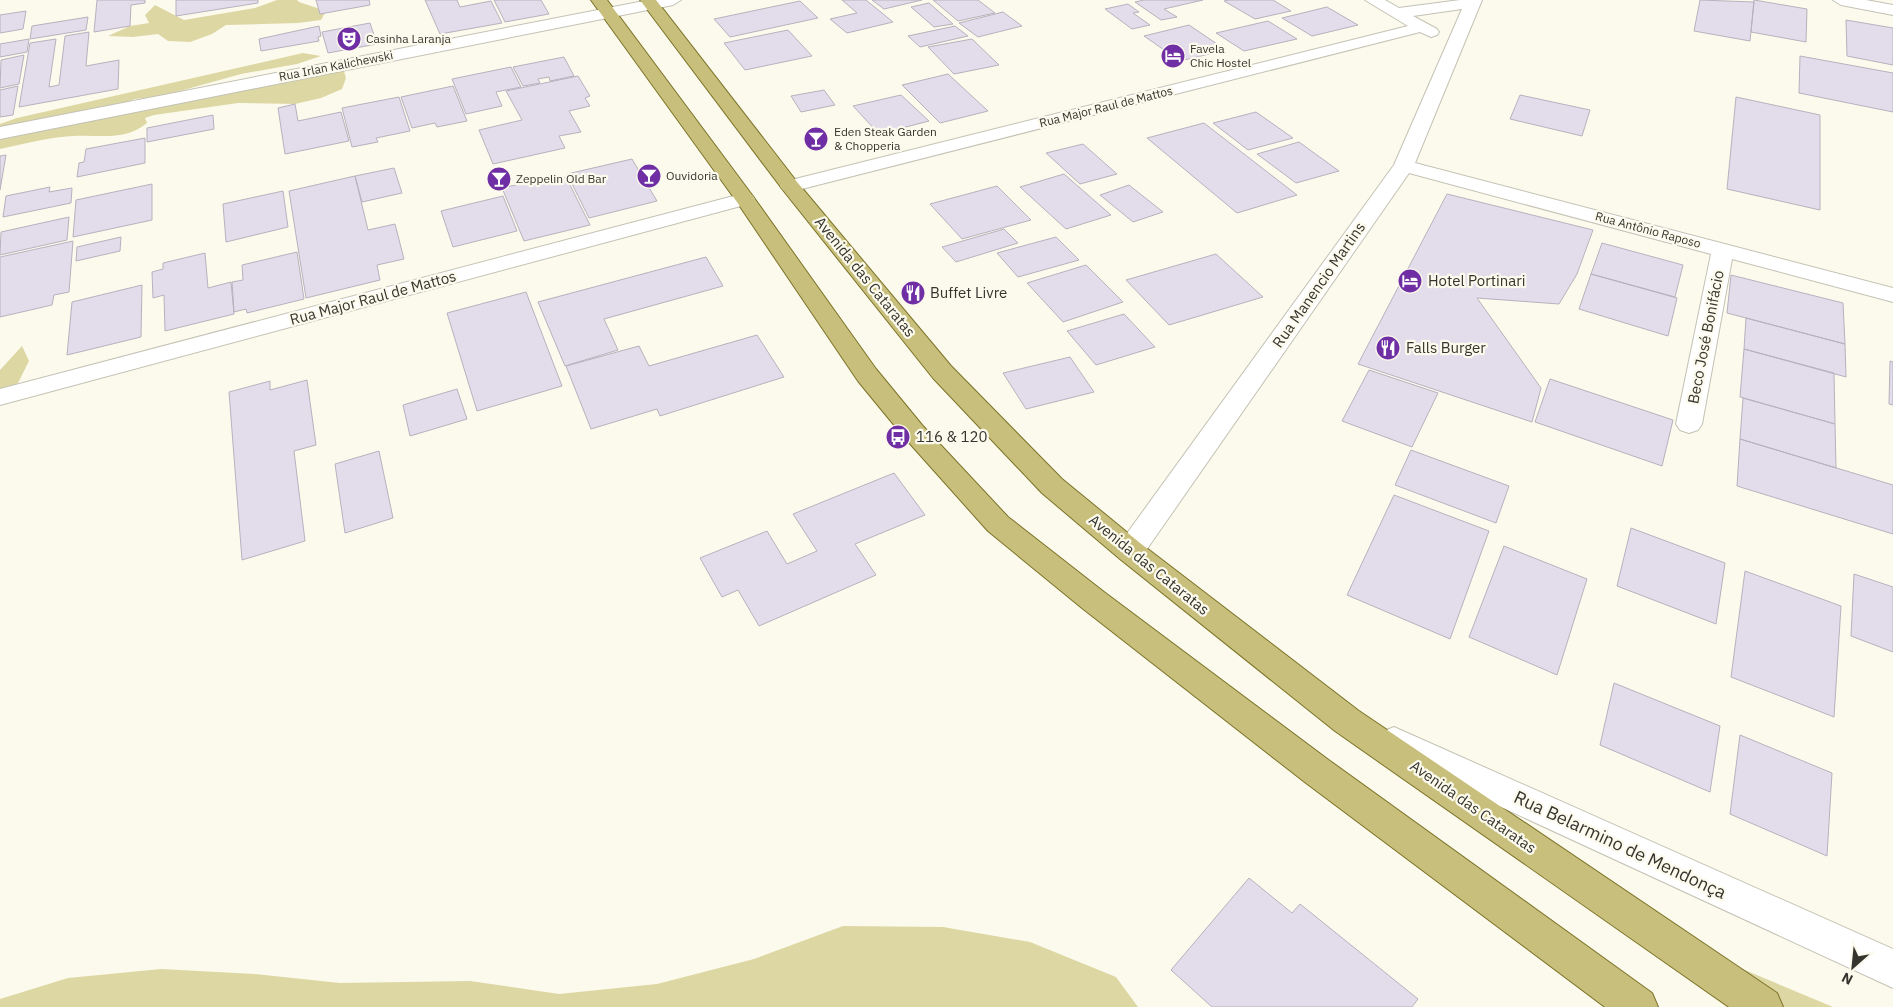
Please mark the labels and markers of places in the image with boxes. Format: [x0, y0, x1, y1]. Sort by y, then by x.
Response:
theatre icon: Casinha Laranja [336, 26, 362, 52]
place label: Casinha Laranja [366, 31, 452, 46]
place label: Favela Chic Hostel [1190, 41, 1251, 70]
hotel icon: Favela Chic Hostel [1160, 43, 1186, 69]
place label: Eden Steak Garden & Chopperia [834, 124, 937, 153]
bar icon: Eden Steak Garden & Chopperia [803, 126, 829, 152]
bar icon: Ouvidoria [636, 163, 662, 189]
bar icon: Zeppelin Old Bar [486, 166, 512, 192]
place label: Ouvidoria [666, 168, 718, 183]
place label: Zeppelin Old Bar [516, 171, 607, 186]
hotel icon: Hotel Portinari [1397, 268, 1423, 294]
place label: Hotel Portinari [1428, 271, 1526, 290]
restaurant icon: Buffet Livre [900, 280, 926, 306]
place label: Buffet Livre [930, 283, 1007, 302]
restaurant icon: Falls Burger [1375, 335, 1401, 361]
place label: Falls Burger [1406, 338, 1486, 357]
bus stop icon: 116 & 120 [885, 424, 911, 450]
place label: 116 & 120 [916, 427, 988, 446]

